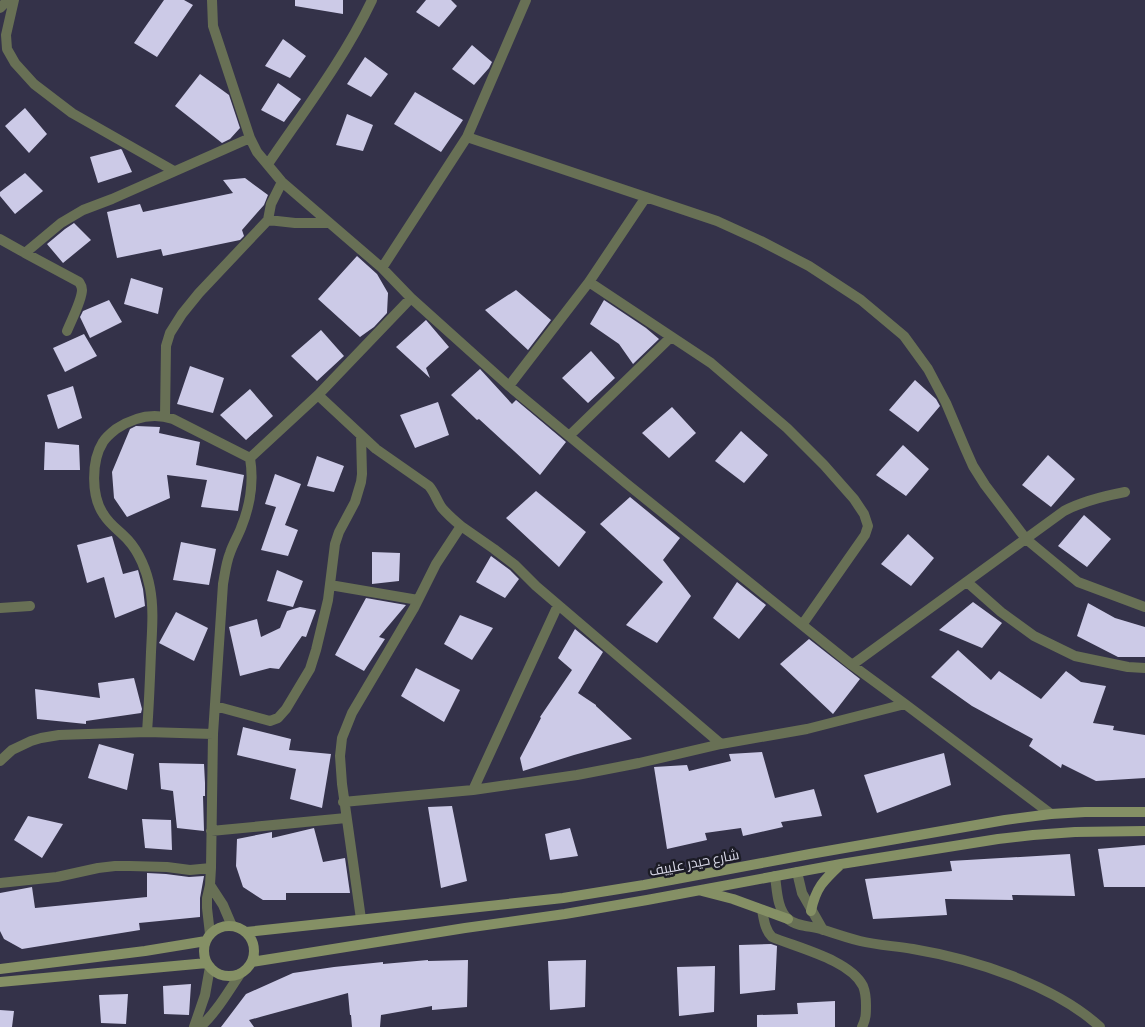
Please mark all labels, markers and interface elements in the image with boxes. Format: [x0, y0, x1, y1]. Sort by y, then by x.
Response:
street label: شارع حيدر علييف [648, 845, 741, 880]

